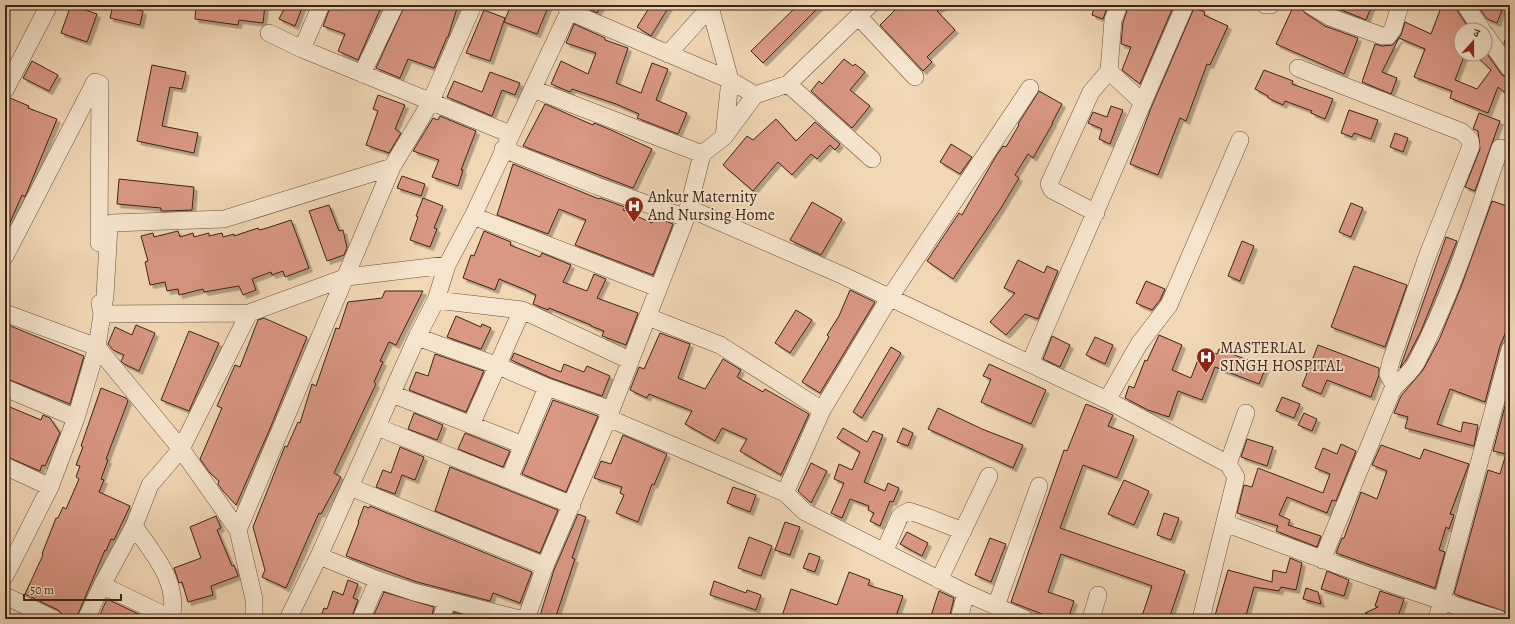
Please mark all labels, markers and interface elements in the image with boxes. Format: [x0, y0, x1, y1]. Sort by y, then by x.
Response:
north arrow [1453, 22, 1493, 62]
text: उ [1470, 25, 1483, 42]
place label: Ankur Maternity And Nursing Home [647, 186, 775, 226]
hospital icon: Ankur Maternity And Nursing Home [623, 195, 645, 223]
place label: MASTERLAL SINGH HOSPITAL [1220, 337, 1344, 377]
hospital icon: MASTERLAL SINGH HOSPITAL [1195, 346, 1217, 374]
scale bar [24, 576, 121, 602]
text: 50 m [30, 582, 54, 598]

